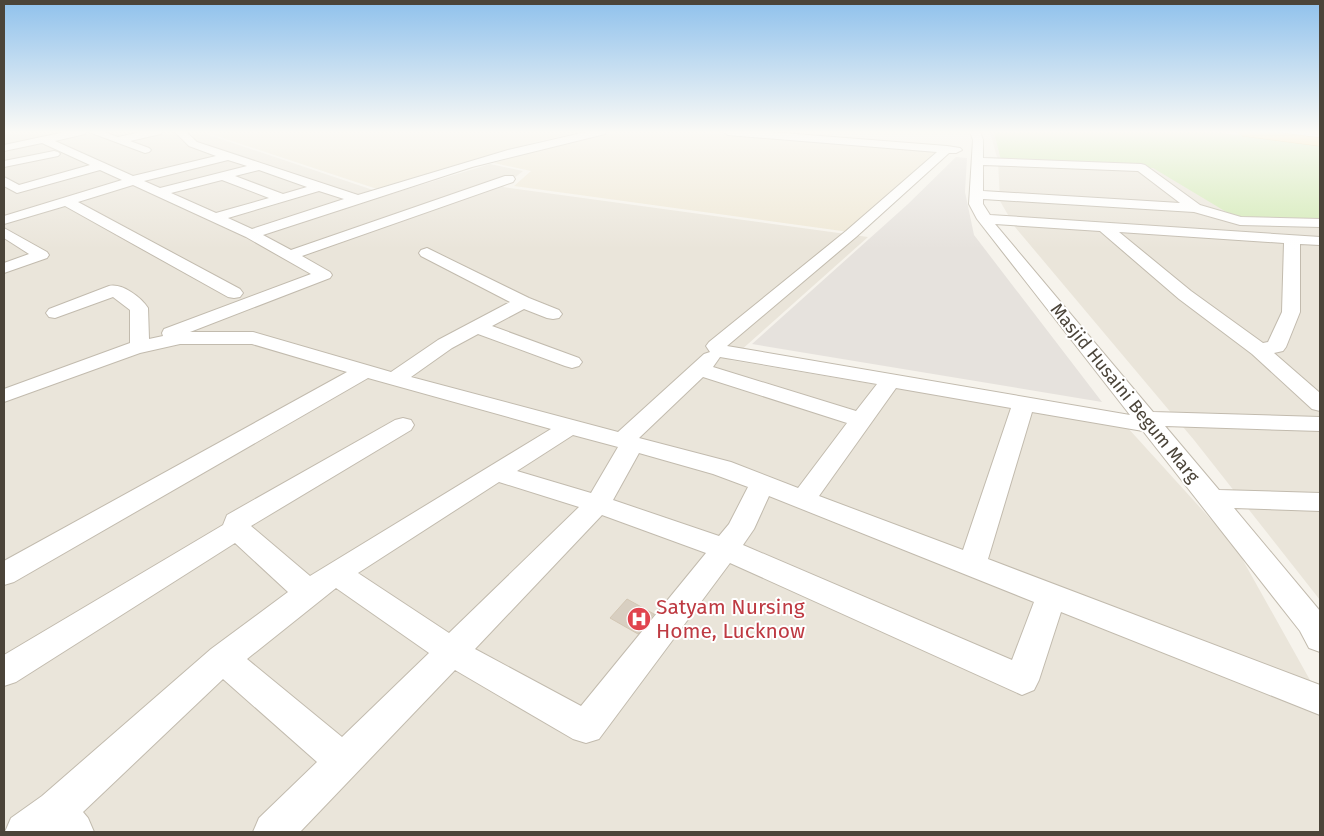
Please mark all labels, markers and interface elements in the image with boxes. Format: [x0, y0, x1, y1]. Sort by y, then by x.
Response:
street label: Masjid Husaini Begum Marg [1046, 299, 1205, 488]
place label: Satyam Nursing Home, Lucknow [656, 594, 805, 644]
hospital icon: Satyam Nursing Home, Lucknow [626, 606, 652, 632]

